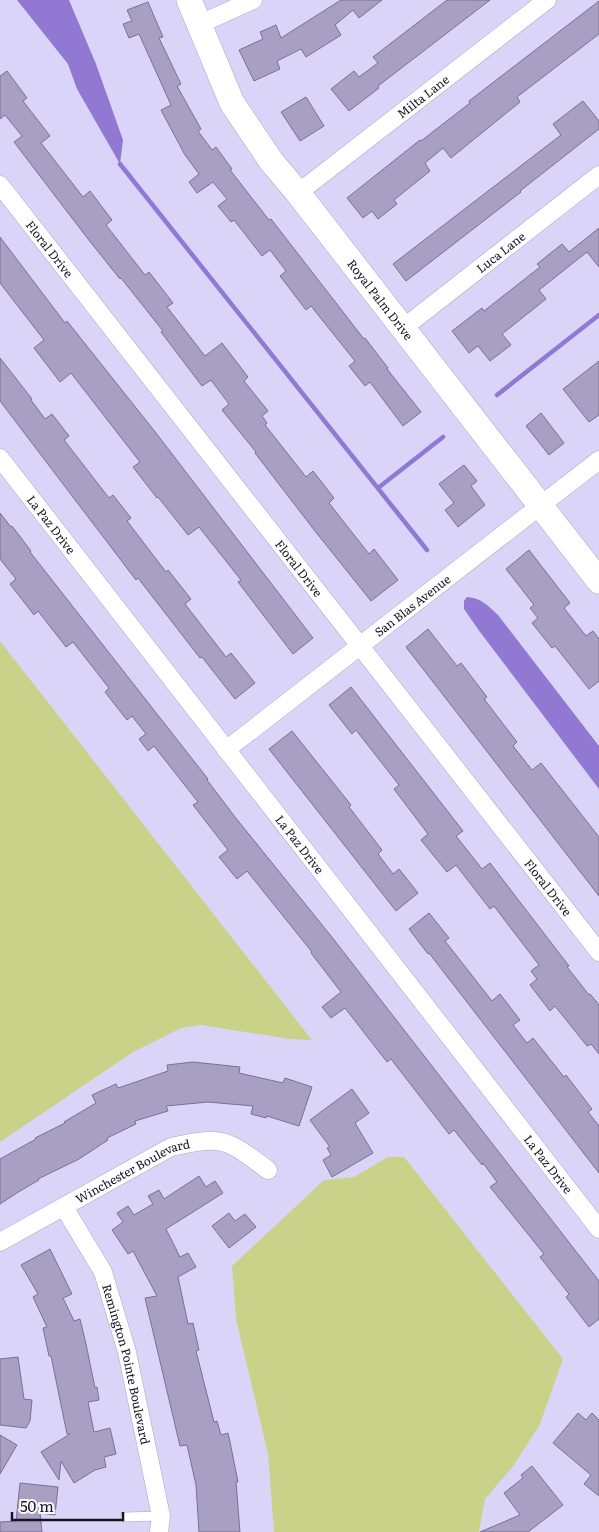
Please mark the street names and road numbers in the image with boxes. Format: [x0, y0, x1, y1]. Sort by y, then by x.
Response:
street label: Milta Lane [393, 70, 453, 122]
street label: Floral Drive [22, 216, 78, 281]
street label: Luca Lane [472, 227, 529, 277]
street label: Royal Palm Drive [343, 255, 418, 344]
street label: La Paz Drive [23, 491, 80, 558]
street label: Floral Drive [271, 536, 327, 600]
street label: San Blas Avenue [370, 570, 454, 641]
street label: La Paz Drive [271, 811, 329, 877]
street label: Floral Drive [520, 855, 576, 920]
street label: La Paz Drive [520, 1131, 577, 1197]
street label: Winchester Boulevard [72, 1134, 192, 1208]
street label: Remington Pointe Boulevard [98, 1282, 155, 1447]

